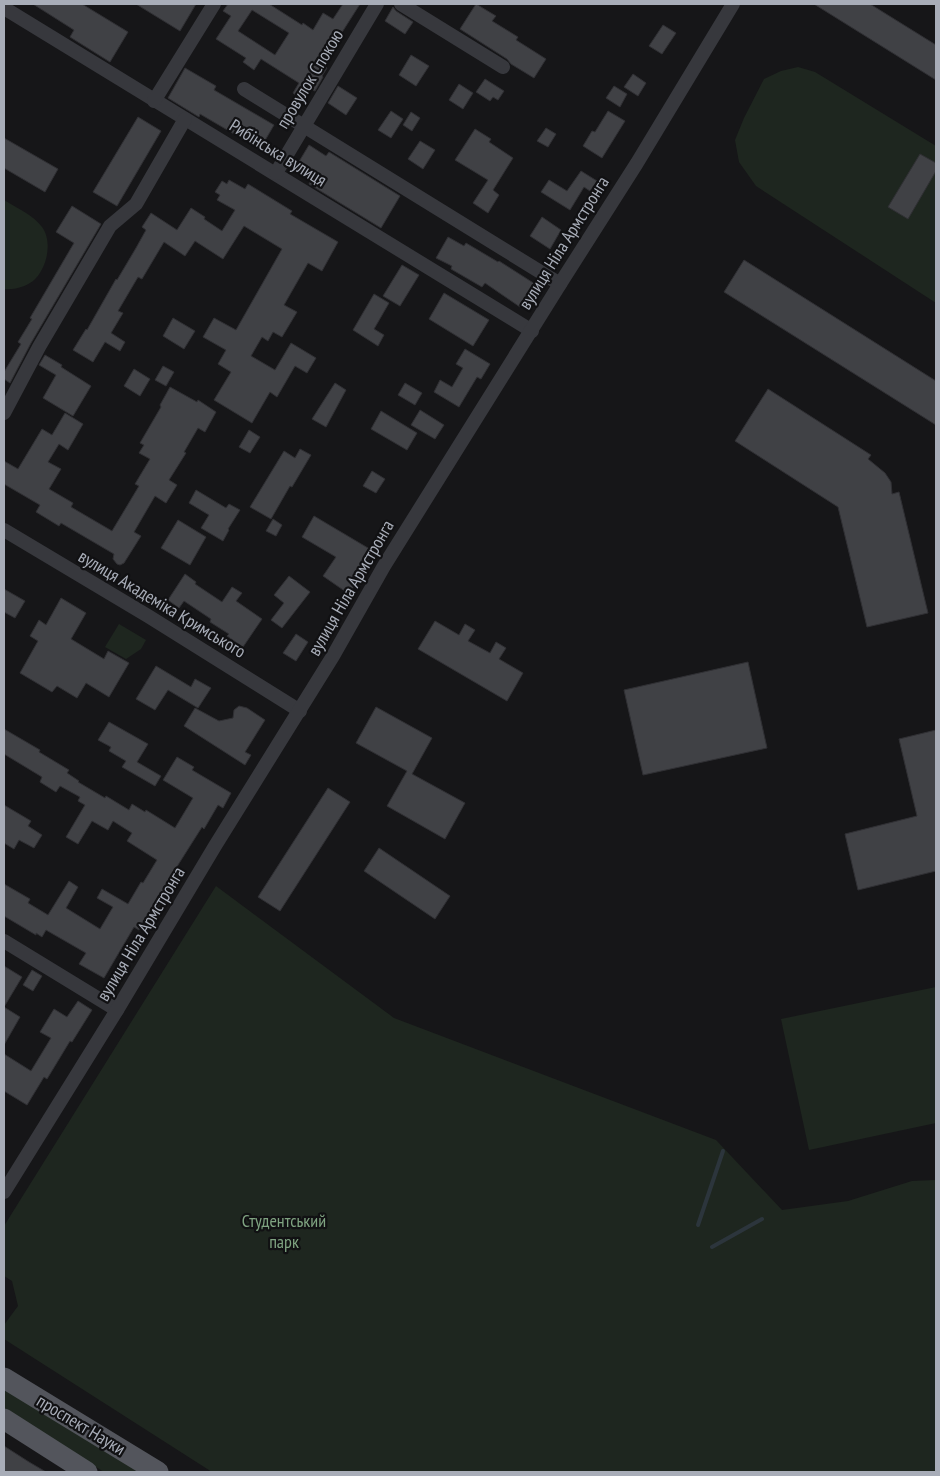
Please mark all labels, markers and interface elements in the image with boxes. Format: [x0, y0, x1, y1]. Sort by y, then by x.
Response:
street label: провулок Спокою [271, 25, 348, 133]
street label: Рибінська вулиця [225, 114, 331, 192]
street label: вулиця Ніла Армстронга [513, 172, 614, 314]
street label: вулиця Ніла Армстронга [302, 516, 399, 660]
street label: вулиця Академіка Кримського [74, 544, 250, 663]
street label: вулиця Ніла Армстронга [91, 862, 190, 1005]
park label: Студентський парк [242, 1209, 326, 1253]
street label: проспект Науки [33, 1389, 130, 1460]

